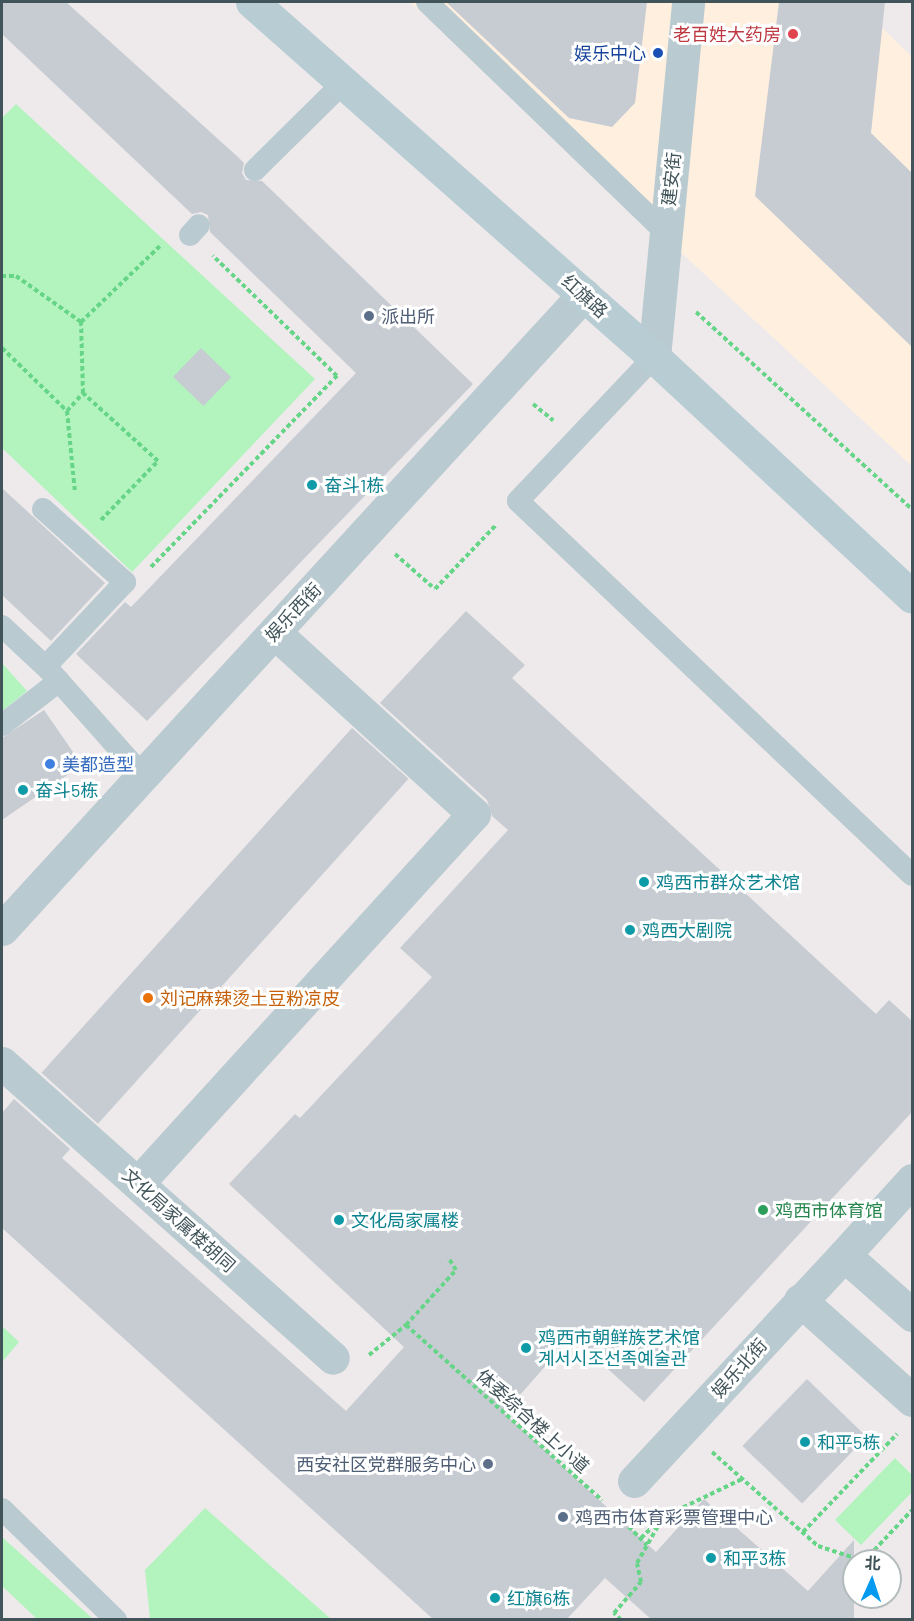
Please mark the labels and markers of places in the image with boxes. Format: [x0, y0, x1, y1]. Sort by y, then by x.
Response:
place label: 老百姓大药房 [673, 23, 781, 45]
marker: 老百姓大药房 [786, 27, 800, 41]
place label: 娱乐中心 [574, 42, 646, 64]
marker: 娱乐中心 [651, 46, 665, 60]
place label: 派出所 [381, 305, 435, 327]
marker: 派出所 [362, 309, 376, 323]
place label: 奋斗1栋 [324, 474, 384, 496]
marker: 奋斗1栋 [305, 478, 319, 492]
place label: 美都造型 [62, 753, 134, 775]
marker: 美都造型 [43, 757, 57, 771]
place label: 奋斗5栋 [35, 779, 98, 801]
marker: 奋斗5栋 [16, 783, 30, 797]
place label: 鸡西市群众艺术馆 [656, 871, 800, 893]
marker: 鸡西市群众艺术馆 [637, 875, 651, 889]
place label: 鸡西大剧院 [642, 919, 732, 941]
marker: 鸡西大剧院 [623, 923, 637, 937]
place label: 刘记麻辣烫土豆粉凉皮 [160, 987, 340, 1009]
marker: 刘记麻辣烫土豆粉凉皮 [141, 991, 155, 1005]
place label: 鸡西市体育馆 [775, 1199, 883, 1221]
marker: 鸡西市体育馆 [756, 1203, 770, 1217]
place label: 文化局家属楼 [351, 1209, 459, 1231]
marker: 文化局家属楼 [332, 1213, 346, 1227]
place label: 鸡西市朝鲜族艺术馆 계서시조선족예술관 [538, 1327, 700, 1370]
marker: 鸡西市朝鲜族艺术馆 계서시조선족예술관 [519, 1341, 533, 1355]
place label: 和平5栋 [817, 1431, 880, 1453]
marker: 和平5栋 [798, 1435, 812, 1449]
place label: 西安社区党群服务中心 [296, 1453, 476, 1475]
marker: 西安社区党群服务中心 [481, 1457, 495, 1471]
place label: 鸡西市体育彩票管理中心 [575, 1506, 773, 1528]
marker: 鸡西市体育彩票管理中心 [556, 1510, 570, 1524]
place label: 和平3栋 [723, 1547, 786, 1569]
marker: 和平3栋 [704, 1551, 718, 1565]
place label: 红旗6栋 [507, 1587, 570, 1609]
marker: 红旗6栋 [488, 1591, 502, 1605]

